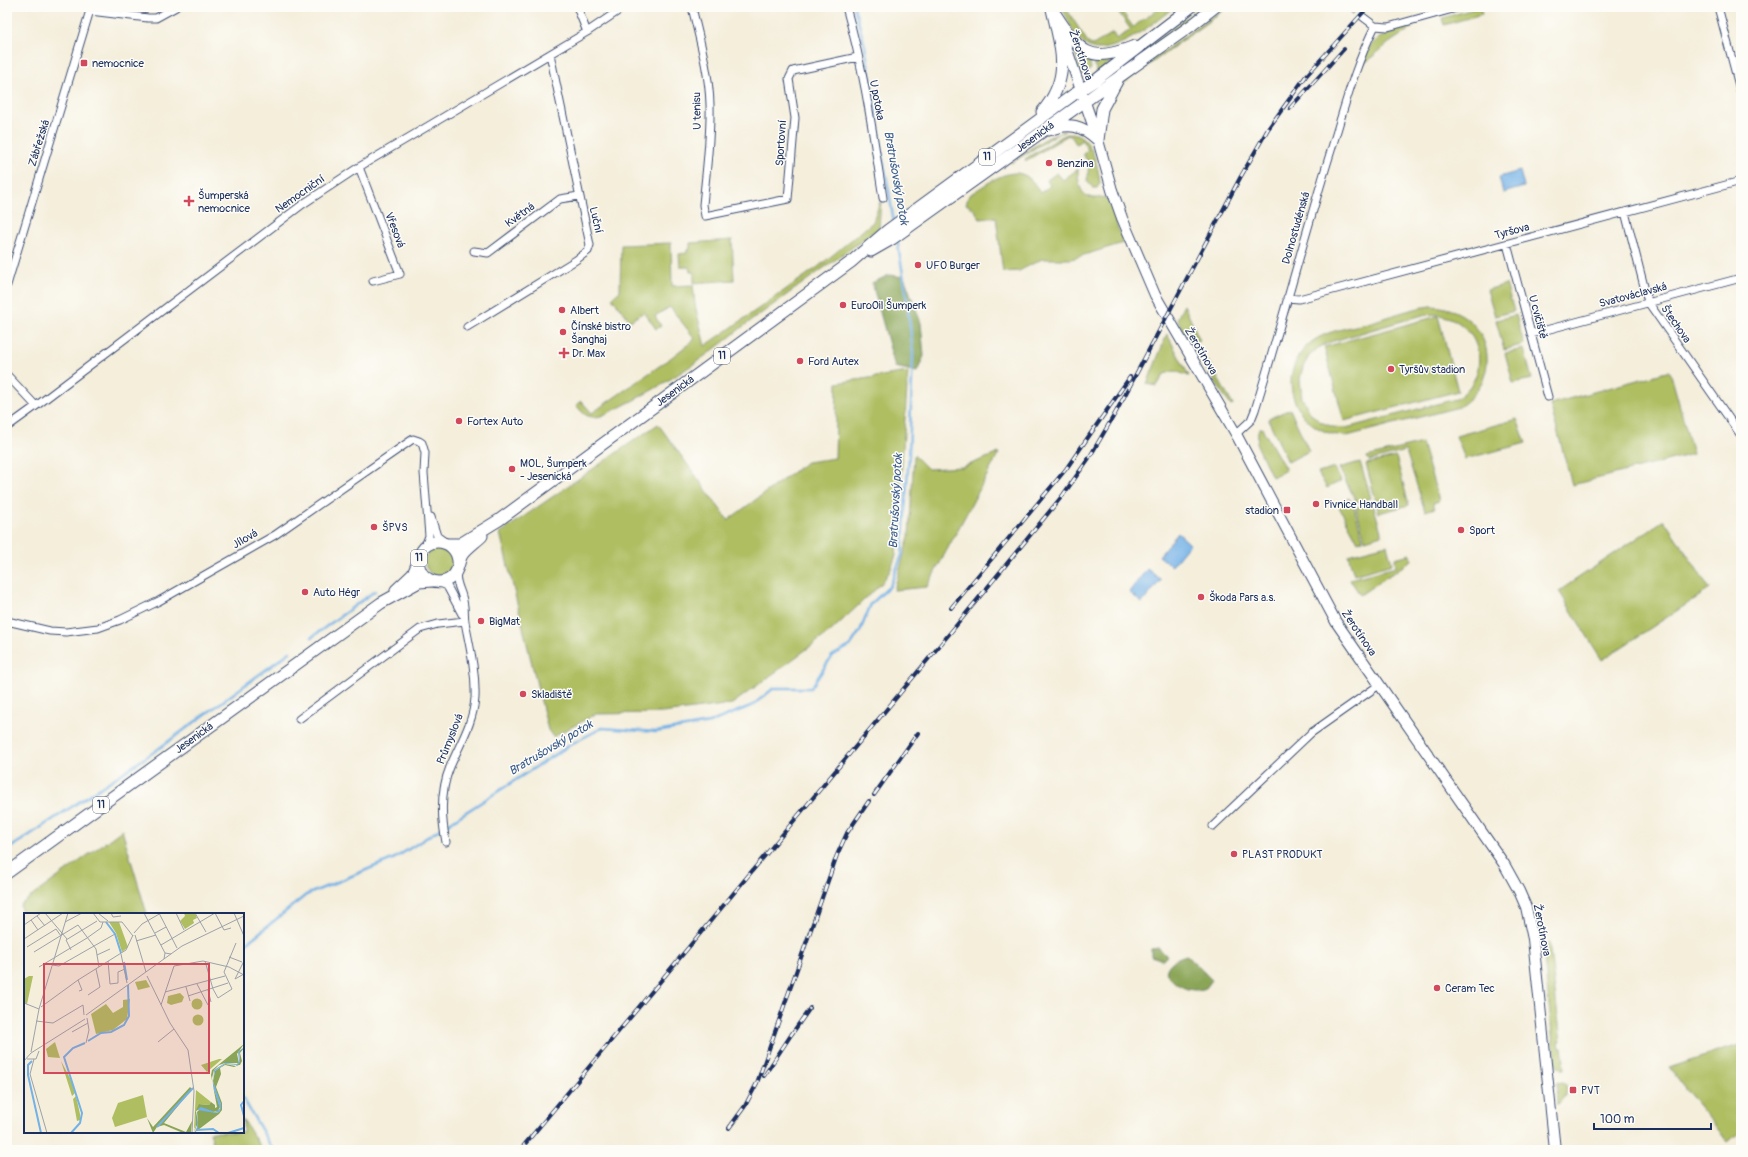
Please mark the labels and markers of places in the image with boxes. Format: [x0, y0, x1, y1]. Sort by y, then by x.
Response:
place label: nemocnice [92, 57, 145, 70]
marker: nemocnice [79, 58, 89, 68]
place label: Benzina [1057, 157, 1094, 170]
marker: Benzina [1044, 158, 1054, 168]
place label: Šumperská nemocnice [198, 188, 251, 215]
marker: Šumperská nemocnice [183, 195, 195, 207]
place label: UFO Burger [926, 259, 980, 272]
marker: UFO Burger [913, 260, 923, 270]
place label: EuroOil Šumperk [851, 298, 927, 312]
marker: EuroOil Šumperk [838, 300, 848, 310]
place label: Albert [570, 304, 600, 317]
marker: Albert [557, 305, 567, 315]
place label: Čínské bistro Šanghaj [571, 320, 631, 346]
marker: Čínské bistro Šanghaj [558, 327, 568, 337]
place label: Dr. Max [572, 347, 606, 360]
marker: Dr. Max [559, 348, 569, 358]
place label: Ford Autex [808, 355, 859, 368]
marker: Ford Autex [795, 356, 805, 366]
place label: Tyršův stadion [1399, 363, 1465, 376]
marker: Tyršův stadion [1386, 364, 1396, 374]
place label: Fortex Auto [467, 415, 523, 428]
marker: Fortex Auto [454, 416, 464, 426]
place label: MOL, Šumperk - Jesenická [520, 456, 587, 483]
marker: MOL, Šumperk - Jesenická [507, 464, 517, 474]
place label: Pivnice Handball [1324, 498, 1398, 511]
marker: Pivnice Handball [1311, 499, 1321, 509]
place label: stadion [1245, 504, 1279, 517]
marker: stadion [1282, 505, 1292, 515]
place label: ŠPVS [382, 520, 408, 534]
marker: ŠPVS [369, 522, 379, 532]
place label: Sport [1469, 524, 1495, 537]
marker: Sport [1456, 525, 1466, 535]
place label: Auto Hégr [313, 586, 360, 599]
marker: Auto Hégr [300, 587, 310, 597]
place label: Škoda Pars a.s. [1209, 590, 1276, 604]
marker: Škoda Pars a.s. [1196, 592, 1206, 602]
place label: BigMat [489, 615, 520, 628]
marker: BigMat [476, 616, 486, 626]
place label: Skladiště [531, 688, 572, 701]
marker: Skladiště [518, 689, 528, 699]
place label: PLAST PRODUKT [1242, 848, 1323, 861]
marker: PLAST PRODUKT [1229, 849, 1239, 859]
place label: Ceram Tec [1445, 982, 1495, 995]
marker: Ceram Tec [1432, 983, 1442, 993]
place label: PVT [1581, 1084, 1600, 1097]
marker: PVT [1568, 1085, 1578, 1095]

